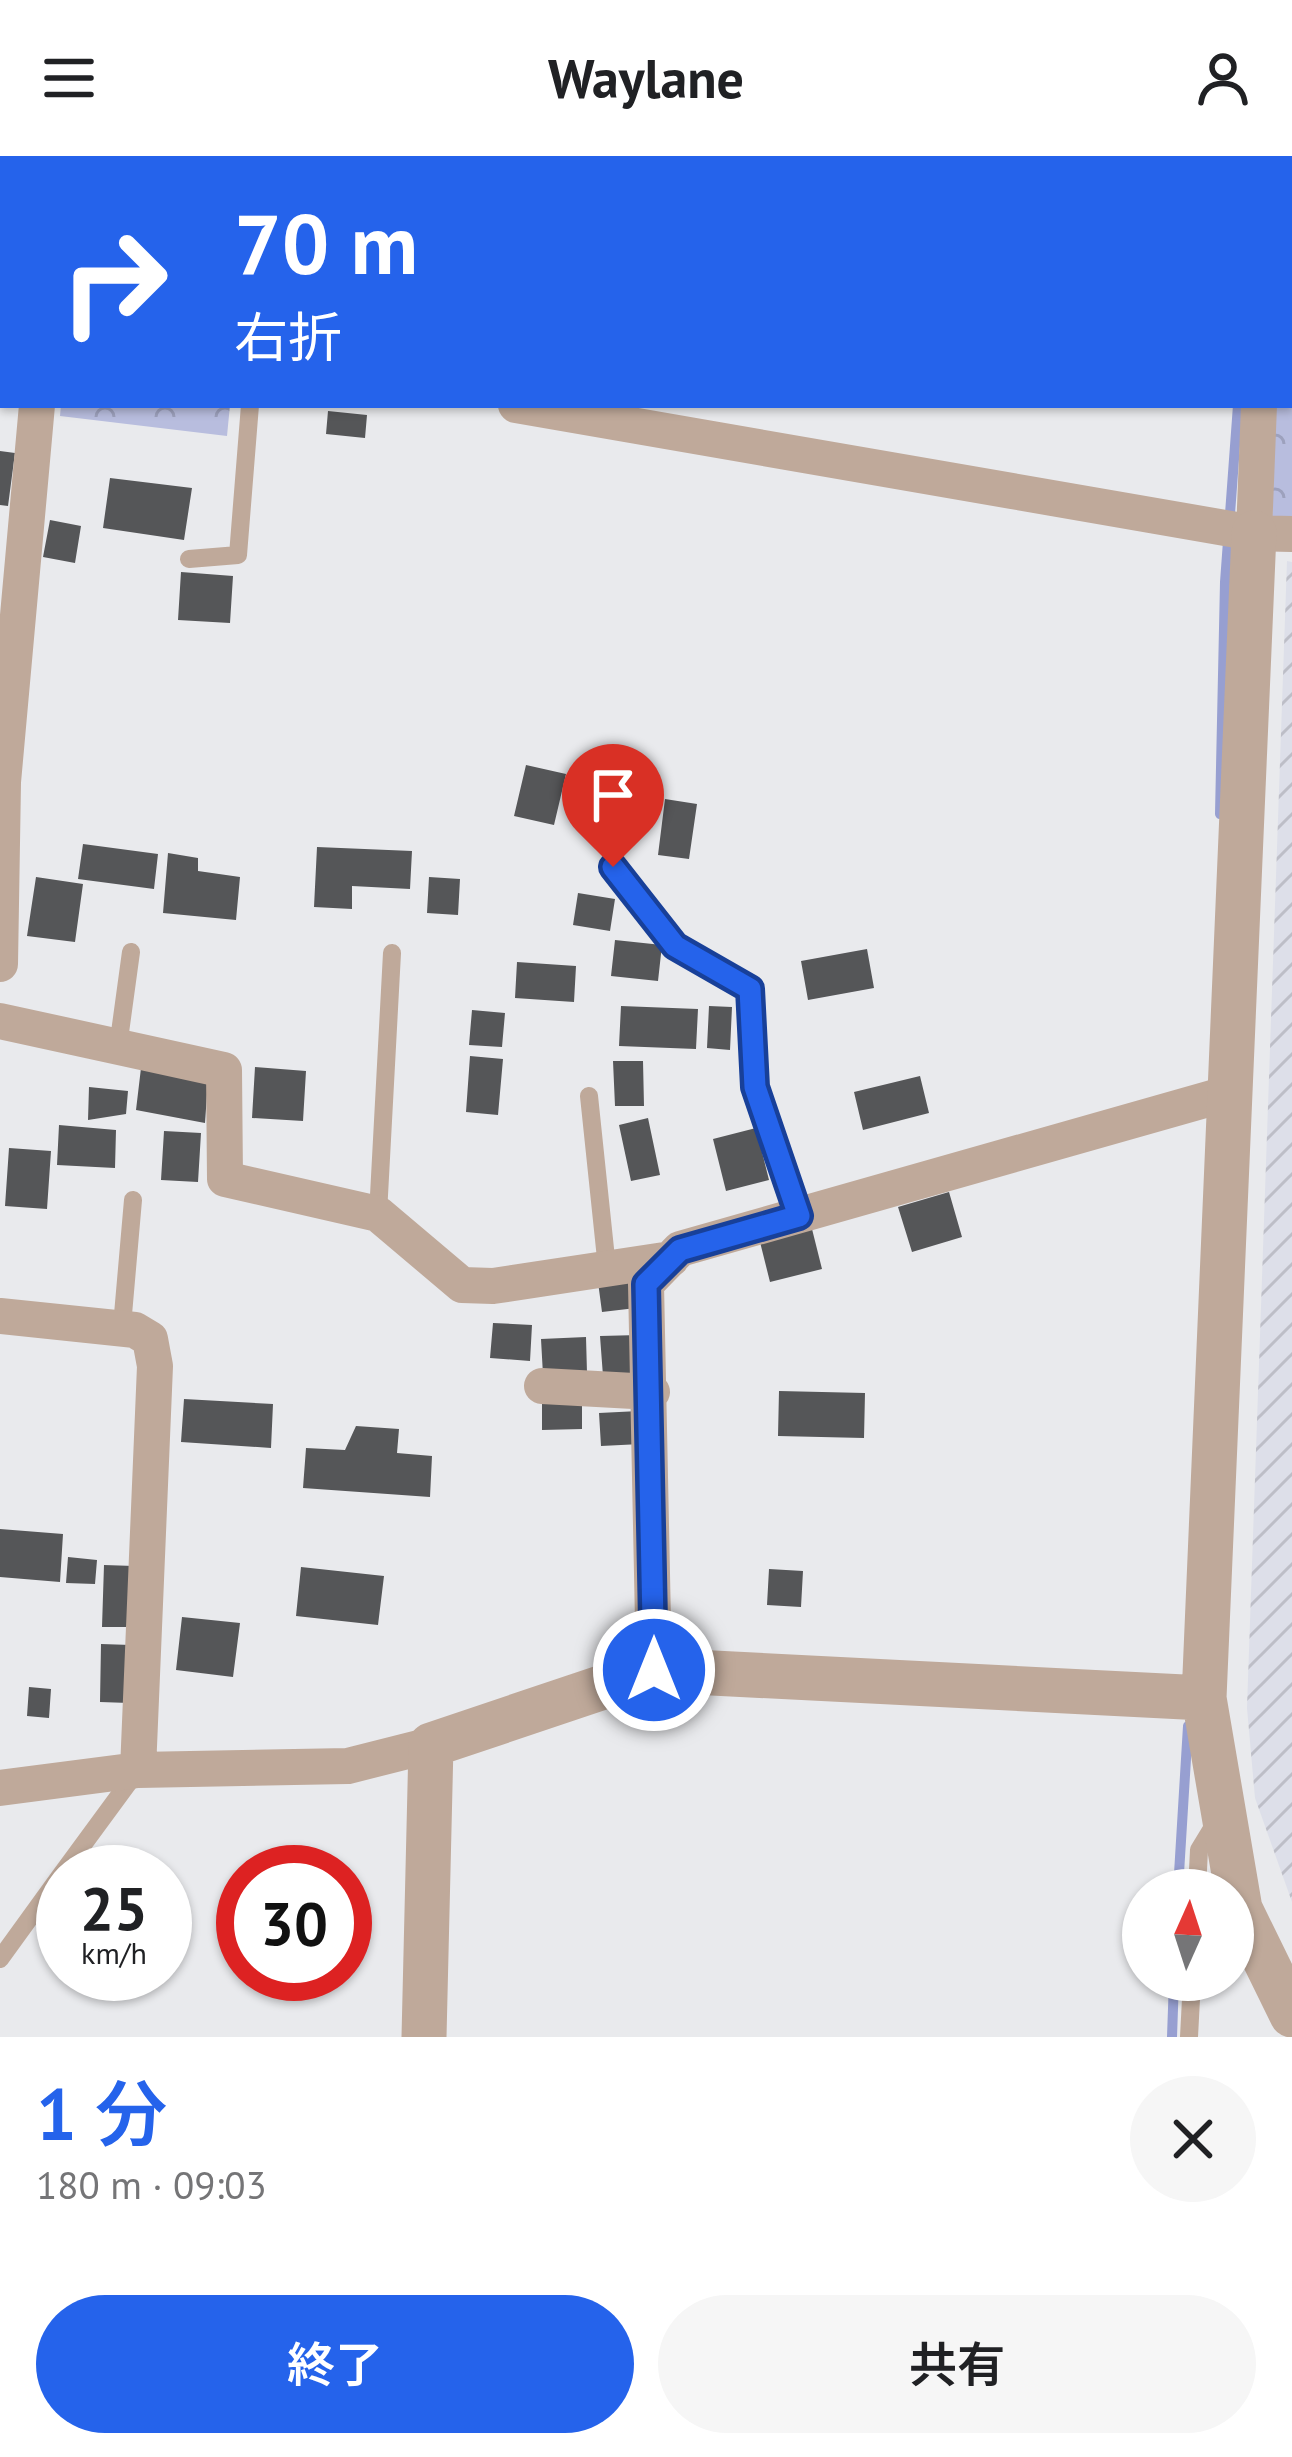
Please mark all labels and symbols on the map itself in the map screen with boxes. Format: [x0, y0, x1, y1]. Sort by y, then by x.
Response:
pin [562, 744, 664, 867]
position arrow [591, 1607, 717, 1733]
speed limit sign: 30 [216, 1845, 372, 2001]
north arrow [1122, 1869, 1254, 2001]

